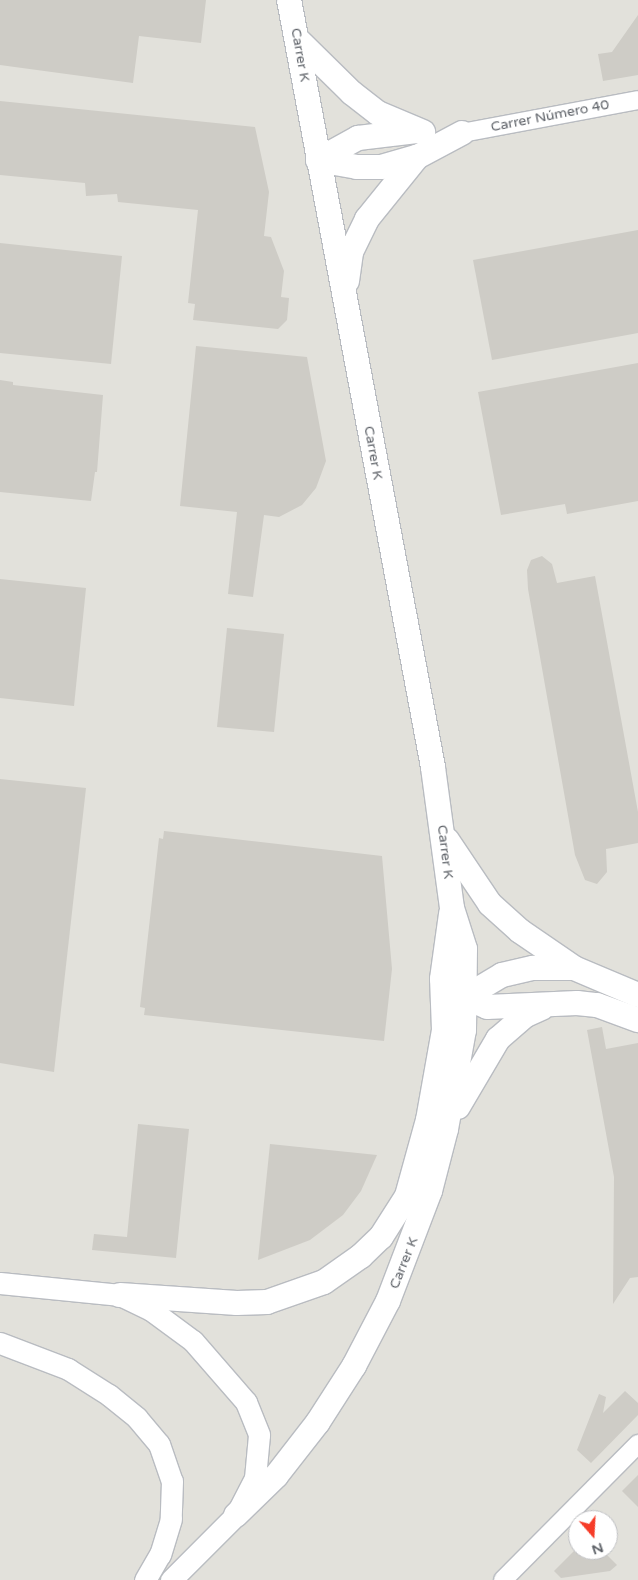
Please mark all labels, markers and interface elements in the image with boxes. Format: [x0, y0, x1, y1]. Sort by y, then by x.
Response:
street label: Carrer K [287, 27, 313, 83]
street label: Carrer Número 40 [489, 96, 611, 136]
street label: Carrer K [360, 425, 386, 481]
street label: Carrer K [433, 824, 457, 880]
street label: Carrer K [386, 1235, 422, 1291]
north arrow [568, 1510, 618, 1560]
text: N [590, 1539, 606, 1559]

